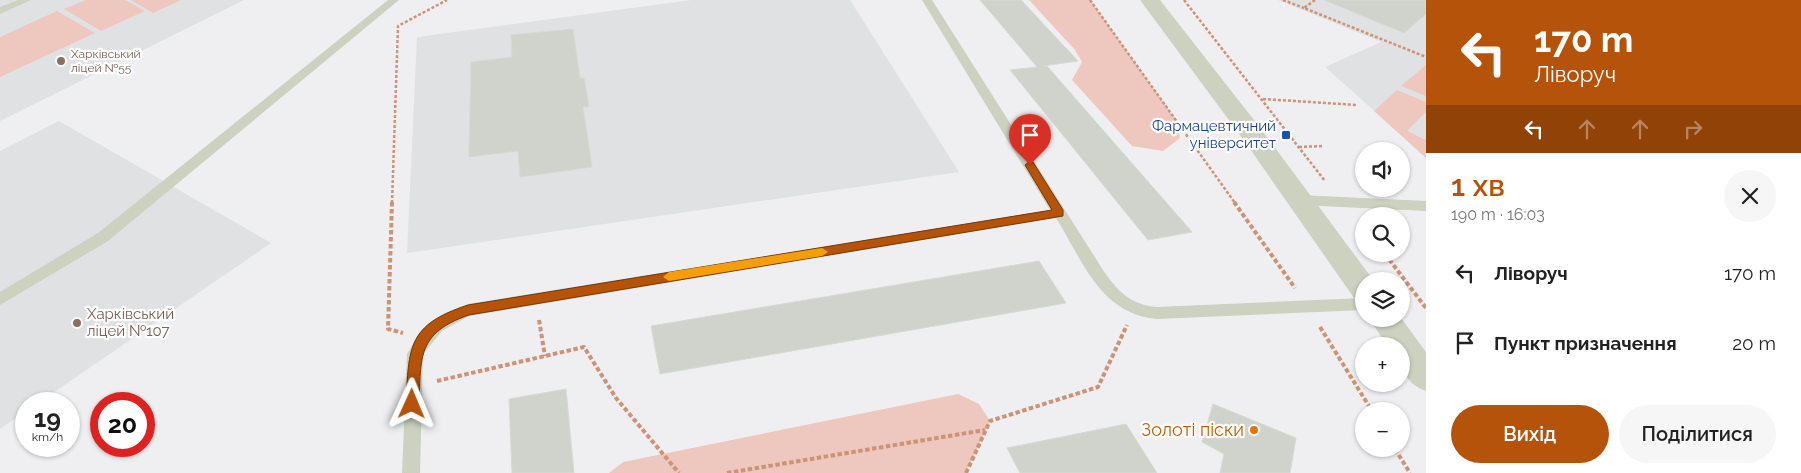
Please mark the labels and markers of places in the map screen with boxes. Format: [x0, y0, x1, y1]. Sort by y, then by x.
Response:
place label: Харківський ліцей №55 [71, 47, 141, 75]
marker: Харківський ліцей №55 [55, 55, 67, 67]
pin [1009, 114, 1051, 165]
place label: Фармацевтичний університет [1152, 117, 1276, 152]
marker: Фармацевтичний університет [1280, 129, 1292, 141]
place label: Харківський ліцей №107 [87, 305, 174, 340]
marker: Харківський ліцей №107 [71, 317, 83, 329]
place label: Золоті піски [1141, 419, 1244, 440]
marker: Золоті піски [1248, 424, 1260, 436]

